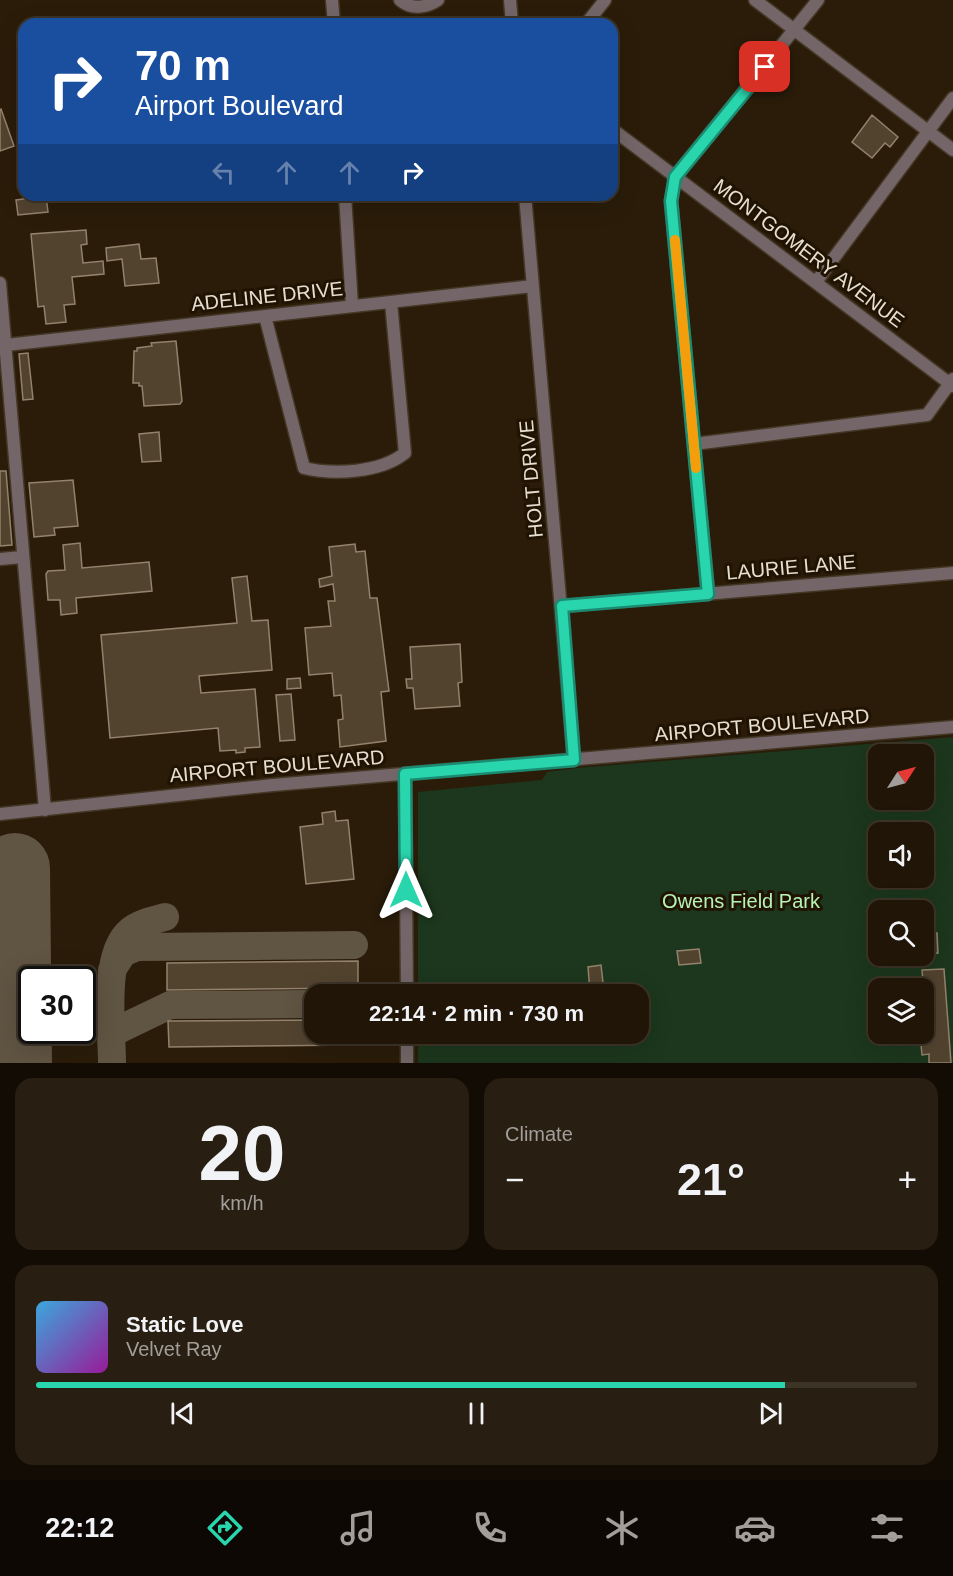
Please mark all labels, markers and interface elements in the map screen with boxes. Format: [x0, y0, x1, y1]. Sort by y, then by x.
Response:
pin [739, 41, 790, 92]
icon: right [36, 42, 114, 120]
text: 70 m [135, 42, 231, 89]
icon: arrive [748, 50, 781, 83]
text: Airport Boulevard [135, 91, 344, 121]
icon: left [207, 156, 240, 189]
icon: ahead [270, 156, 303, 189]
icon: ahead [333, 156, 366, 189]
icon: right [396, 156, 429, 189]
street label: MONTGOMERY AVENUE [710, 174, 908, 332]
street label: ADELINE DRIVE [190, 277, 344, 315]
street label: HOLT DRIVE [515, 419, 547, 539]
street label: LAURIE LANE [725, 550, 857, 584]
street label: AIRPORT BOULEVARD [654, 705, 870, 745]
north arrow [868, 744, 934, 810]
map controls [868, 744, 934, 1044]
street label: AIRPORT BOULEVARD [169, 746, 385, 786]
button: sound [868, 822, 934, 888]
position arrow [374, 858, 438, 922]
park label: Owens Field Park [662, 890, 821, 912]
button: search [868, 900, 934, 966]
speed limit sign: 30 [18, 966, 96, 1044]
button: layers [868, 978, 934, 1044]
text: 22:14 · 2 min · 730 m [369, 1001, 584, 1026]
text: 20 [199, 1109, 285, 1197]
text: Climate [505, 1123, 573, 1145]
text: 21° [677, 1154, 745, 1205]
text: − [505, 1161, 524, 1198]
text: + [898, 1161, 917, 1198]
text: km/h [220, 1192, 264, 1214]
text: Static Love [126, 1312, 243, 1337]
text: Velvet Ray [126, 1338, 222, 1360]
icon: previous [166, 1397, 199, 1430]
icon: pause [460, 1397, 493, 1430]
icon: next [754, 1397, 787, 1430]
icon: directions [204, 1507, 246, 1549]
icon: music [337, 1507, 379, 1549]
icon: phone [469, 1507, 511, 1549]
icon: climate [601, 1507, 643, 1549]
icon: car [734, 1507, 776, 1549]
icon: filters [866, 1507, 908, 1549]
text: 22:12 [45, 1513, 114, 1543]

